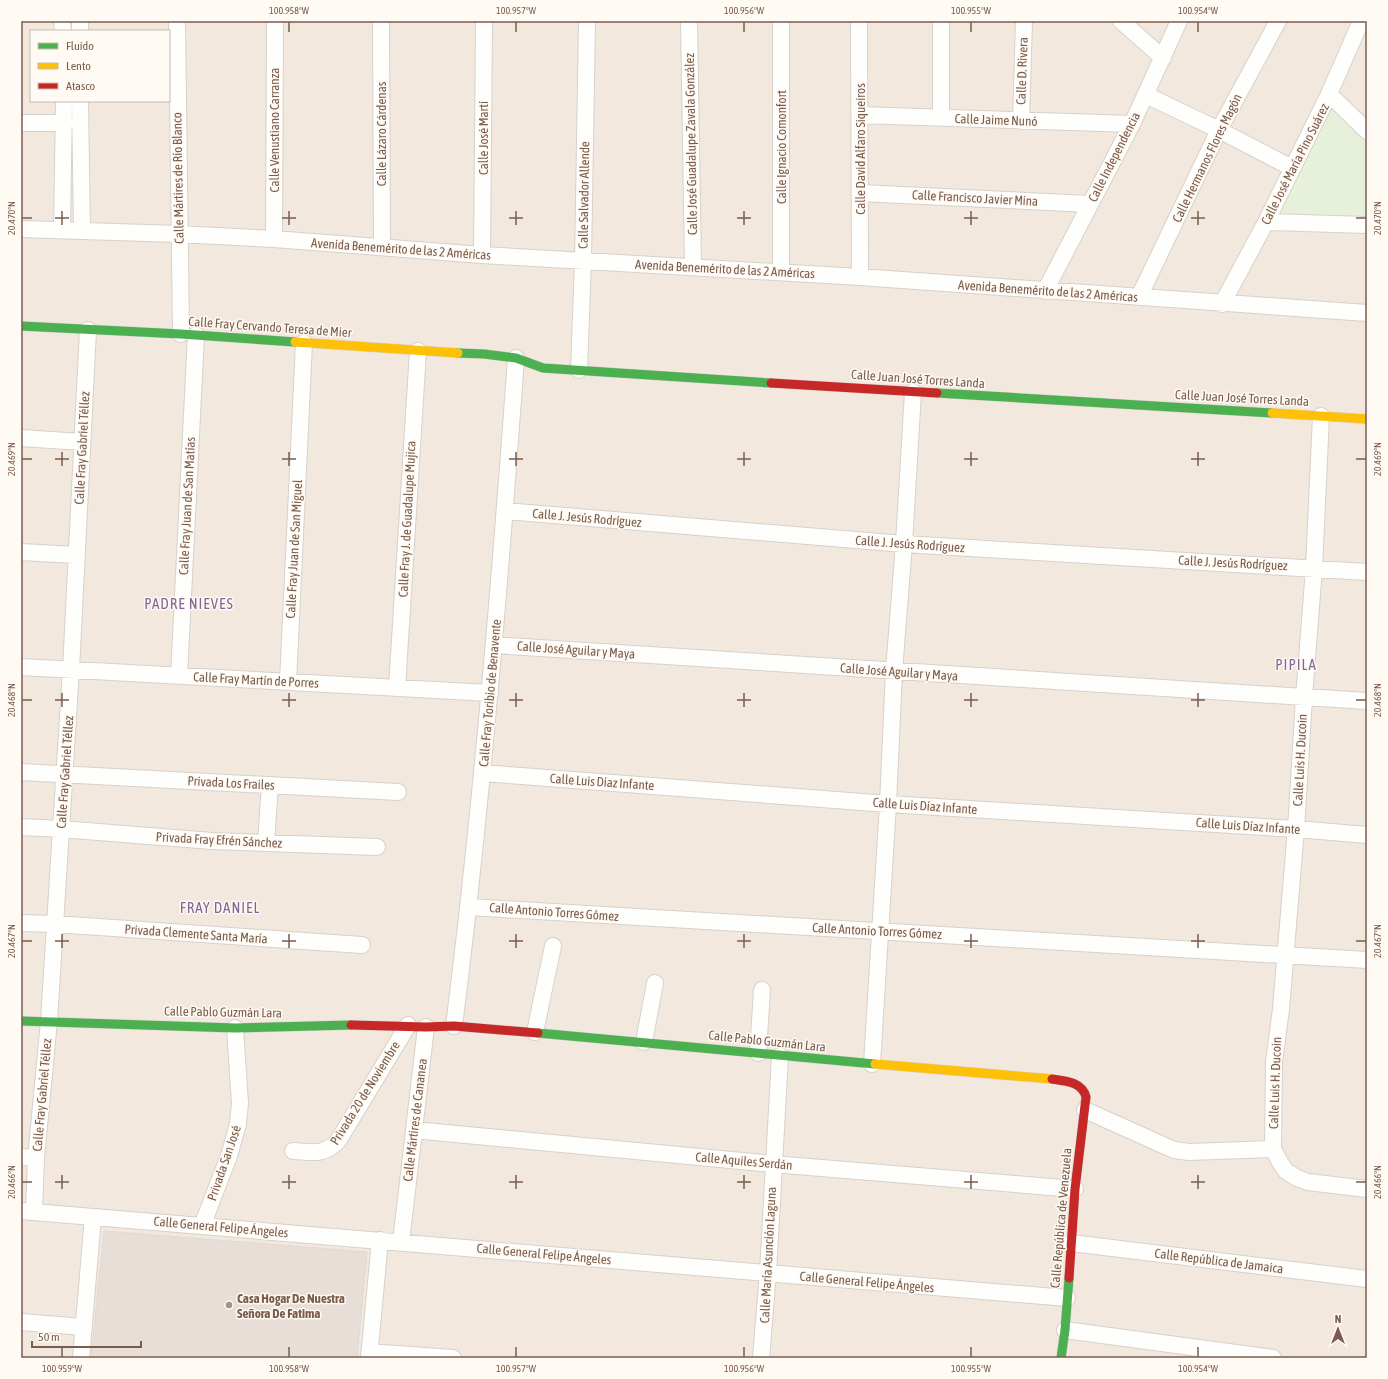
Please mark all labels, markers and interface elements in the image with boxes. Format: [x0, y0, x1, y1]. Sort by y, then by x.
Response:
text: 100.958°W [269, 5, 310, 16]
text: 100.957°W [496, 5, 537, 16]
text: 100.956°W [724, 5, 765, 16]
text: 100.955°W [951, 5, 992, 16]
text: 100.954°W [1178, 5, 1219, 16]
legend [30, 30, 170, 102]
street label: Calle D. Rivera [1013, 37, 1031, 105]
text: Fluido [66, 39, 94, 53]
street label: Calle José Guadalupe Zavala González [682, 52, 700, 235]
text: Lento [66, 59, 91, 73]
street label: Calle Venustiano Carranza [267, 68, 282, 192]
text: Atasco [66, 79, 96, 93]
street label: Calle Lázaro Cárdenas [374, 81, 389, 186]
street label: Calle David Alfaro Siqueiros [853, 83, 868, 215]
street label: Calle Ignacio Comonfort [774, 90, 789, 204]
street label: Calle Hermanos Flores Magón [1169, 91, 1245, 225]
street label: Calle José Martí [476, 101, 491, 175]
street label: Calle José María Pino Suárez [1258, 101, 1332, 227]
street label: Calle Independencia [1085, 110, 1143, 204]
street label: Calle Jaime Nunó [954, 111, 1038, 129]
street label: Calle Mártires de Río Blanco [169, 112, 187, 244]
street label: Calle Salvador Allende [576, 141, 592, 249]
street label: Calle Francisco Javier Mina [911, 187, 1039, 209]
text: 20.470°N [6, 201, 17, 235]
text: 20.470°N [1372, 201, 1383, 235]
street label: Avenida Benemérito de las 2 Américas [311, 235, 492, 263]
street label: Avenida Benemérito de las 2 Américas [635, 257, 816, 281]
street label: Avenida Benemérito de las 2 Américas [958, 277, 1139, 305]
street label: Calle Fray Cervando Teresa de Mier [188, 314, 352, 340]
street label: Calle Juan José Torres Landa [851, 367, 985, 391]
street label: Calle Juan José Torres Landa [1175, 387, 1309, 409]
street label: Calle Fray Gabriel Téllez [72, 391, 92, 505]
street label: Calle Fray Juan de San Matías [176, 436, 198, 575]
street label: Calle Fray J. de Guadalupe Mujica [395, 440, 419, 598]
text: 20.469°N [6, 442, 17, 476]
text: 20.469°N [1372, 442, 1383, 476]
street label: Calle Fray Juan de San Miguel [283, 479, 305, 619]
street label: Calle J. Jesús Rodríguez [532, 506, 643, 530]
street label: Calle J. Jesús Rodríguez [855, 533, 966, 555]
street label: Calle J. Jesús Rodríguez [1178, 553, 1288, 573]
district label: PADRE NIEVES [144, 595, 234, 612]
street label: Calle Fray Toribio de Benavente [476, 618, 504, 767]
street label: Calle José Aguilar y Maya [516, 638, 636, 662]
district label: PIPILA [1275, 656, 1317, 673]
street label: Calle José Aguilar y Maya [839, 660, 959, 684]
street label: Calle Fray Martín de Porres [193, 669, 320, 691]
text: 20.468°N [6, 683, 17, 717]
text: 20.468°N [1372, 683, 1383, 717]
street label: Calle Luis H. Ducoin [1290, 713, 1310, 807]
street label: Calle Fray Gabriel Téllez [54, 715, 76, 829]
street label: Calle Luis Díaz Infante [549, 771, 655, 793]
street label: Privada Los Frailes [187, 773, 275, 793]
street label: Calle Luis Díaz Infante [872, 795, 978, 817]
street label: Calle Luis Díaz Infante [1195, 815, 1301, 837]
street label: Privada Fray Efrén Sánchez [155, 829, 283, 851]
district label: FRAY DANIEL [180, 899, 260, 916]
street label: Calle Antonio Torres Gómez [489, 900, 620, 924]
street label: Calle Antonio Torres Gómez [812, 920, 943, 942]
street label: Privada Clemente Santa María [124, 922, 268, 946]
text: 20.467°N [6, 924, 17, 958]
text: 20.467°N [1372, 924, 1383, 958]
street label: Calle Pablo Guzmán Lara [164, 1003, 282, 1021]
street label: Calle Pablo Guzmán Lara [708, 1027, 826, 1055]
street label: Calle Luis H. Ducoin [1266, 1037, 1284, 1129]
street label: Calle Fray Gabriel Téllez [30, 1038, 54, 1152]
street label: Privada 20 de Noviembre [327, 1038, 403, 1148]
street label: Calle Mártires de Cananea [400, 1058, 430, 1182]
street label: Privada San José [204, 1123, 244, 1203]
street label: Calle República de Venezuela [1047, 1147, 1075, 1289]
street label: Calle Aquiles Serdán [695, 1149, 793, 1173]
text: 20.466°N [6, 1165, 17, 1199]
text: 20.466°N [1372, 1165, 1383, 1199]
street label: Calle María Asunción Laguna [757, 1186, 779, 1324]
street label: Calle General Felipe Ángeles [153, 1214, 289, 1240]
street label: Calle General Felipe Ángeles [476, 1241, 612, 1267]
street label: Calle República de Jamaica [1154, 1246, 1284, 1276]
street label: Calle General Felipe Ángeles [799, 1269, 935, 1295]
place label: Casa Hogar De Nuestra Señora De Fatima [237, 1291, 345, 1321]
marker: Casa Hogar De Nuestra Señora De Fatima [224, 1300, 234, 1310]
north arrow [1318, 1309, 1358, 1349]
text: N [1335, 1313, 1341, 1325]
scale bar [32, 1323, 141, 1349]
text: 50 m [38, 1330, 60, 1344]
text: 100.959°W [42, 1363, 83, 1374]
text: 100.958°W [269, 1363, 310, 1374]
text: 100.957°W [496, 1363, 537, 1374]
text: 100.956°W [724, 1363, 765, 1374]
text: 100.955°W [951, 1363, 992, 1374]
text: 100.954°W [1178, 1363, 1219, 1374]

